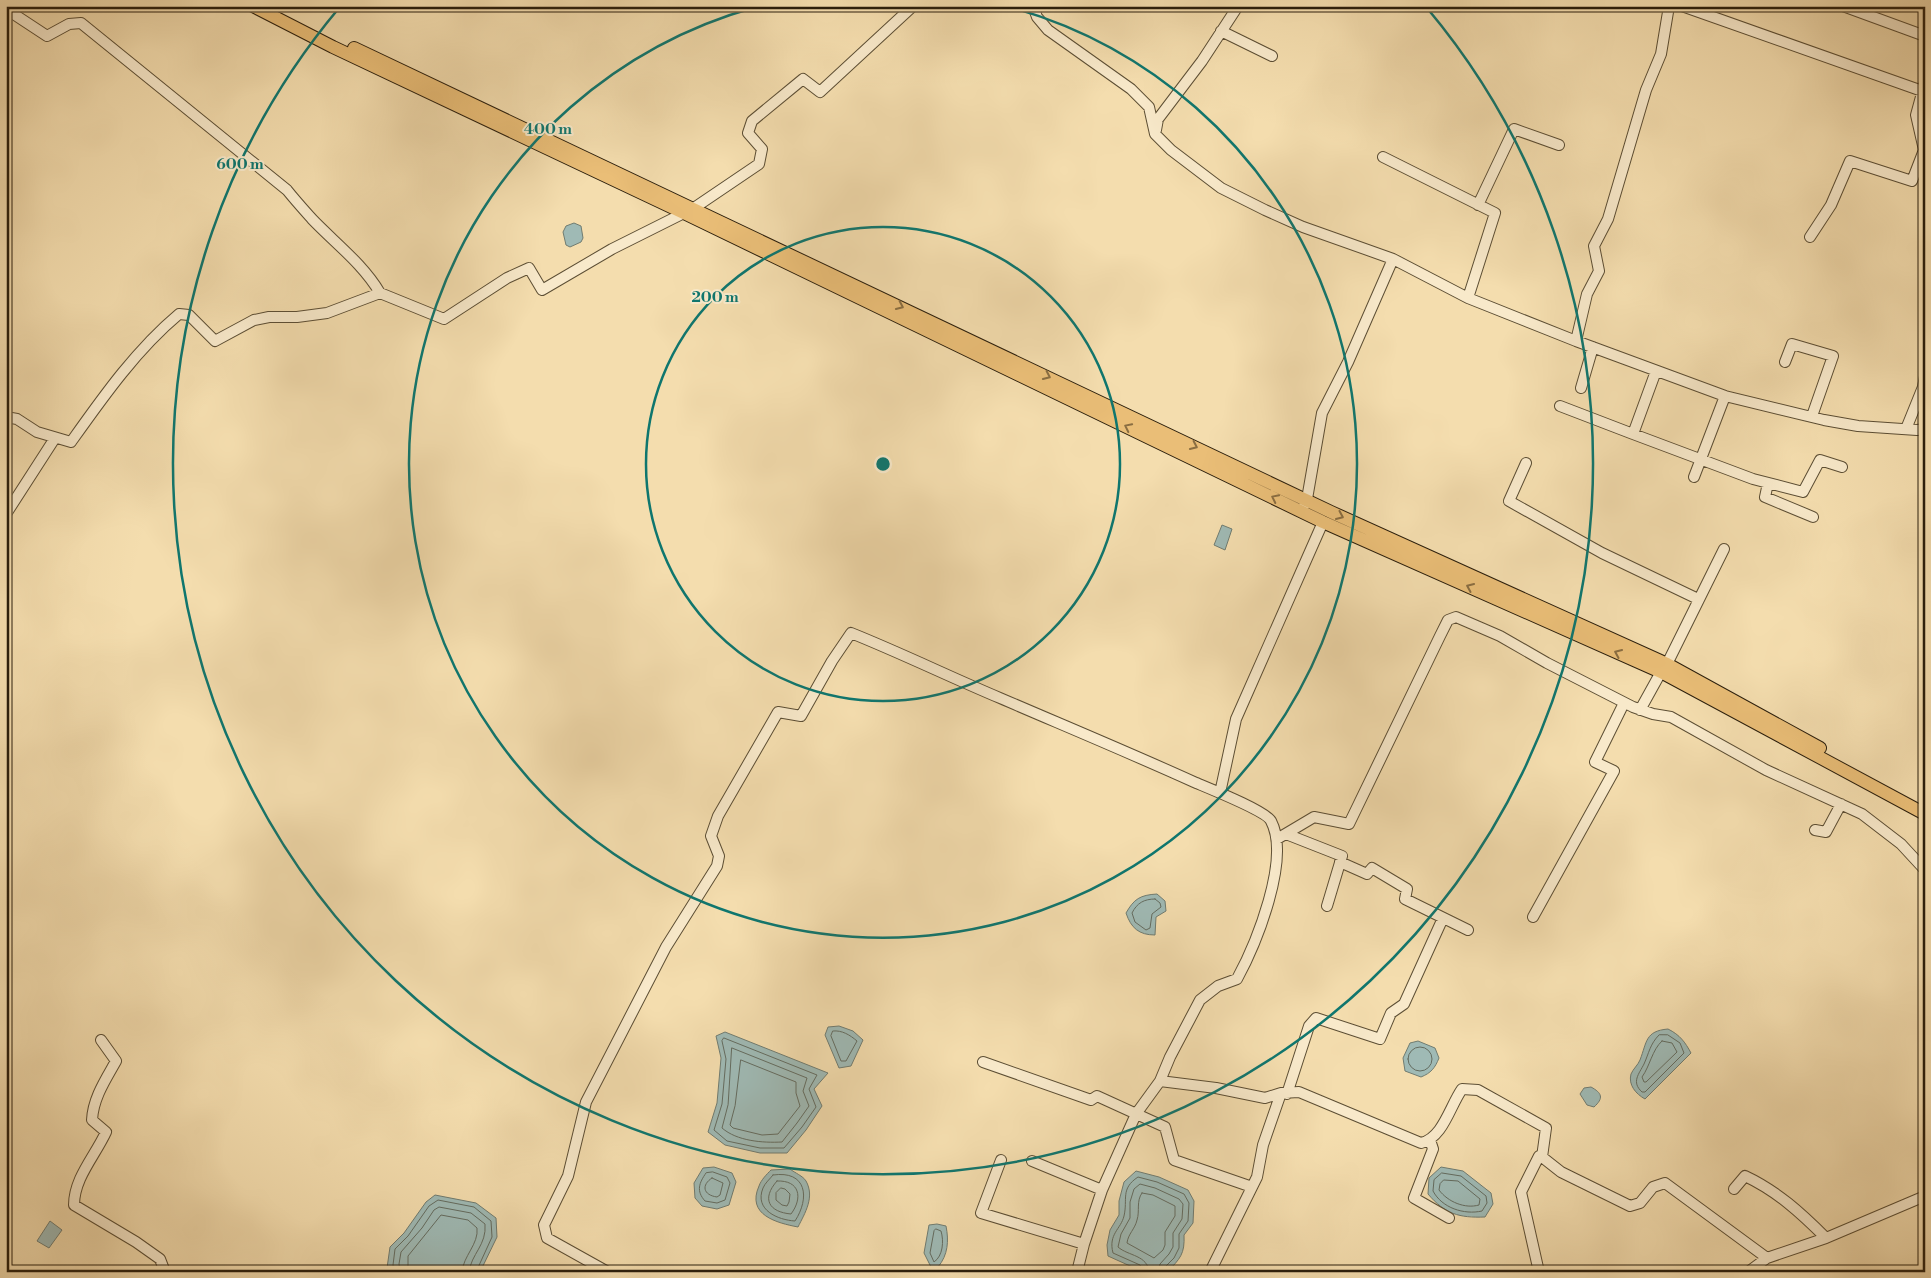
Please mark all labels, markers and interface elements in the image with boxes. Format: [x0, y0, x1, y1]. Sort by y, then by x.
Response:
text: 400 m [524, 120, 572, 139]
text: 600 m [216, 155, 264, 174]
text: 200 m [691, 288, 739, 307]
one-way arrow [895, 300, 904, 310]
one-way arrow [1042, 370, 1051, 380]
one-way arrow [1124, 423, 1133, 433]
one-way arrow [1189, 439, 1198, 450]
centre of rings [874, 455, 892, 473]
one-way arrow [1271, 494, 1280, 504]
one-way arrow [1335, 510, 1344, 521]
one-way arrow [1466, 583, 1475, 594]
one-way arrow [1614, 649, 1623, 660]

